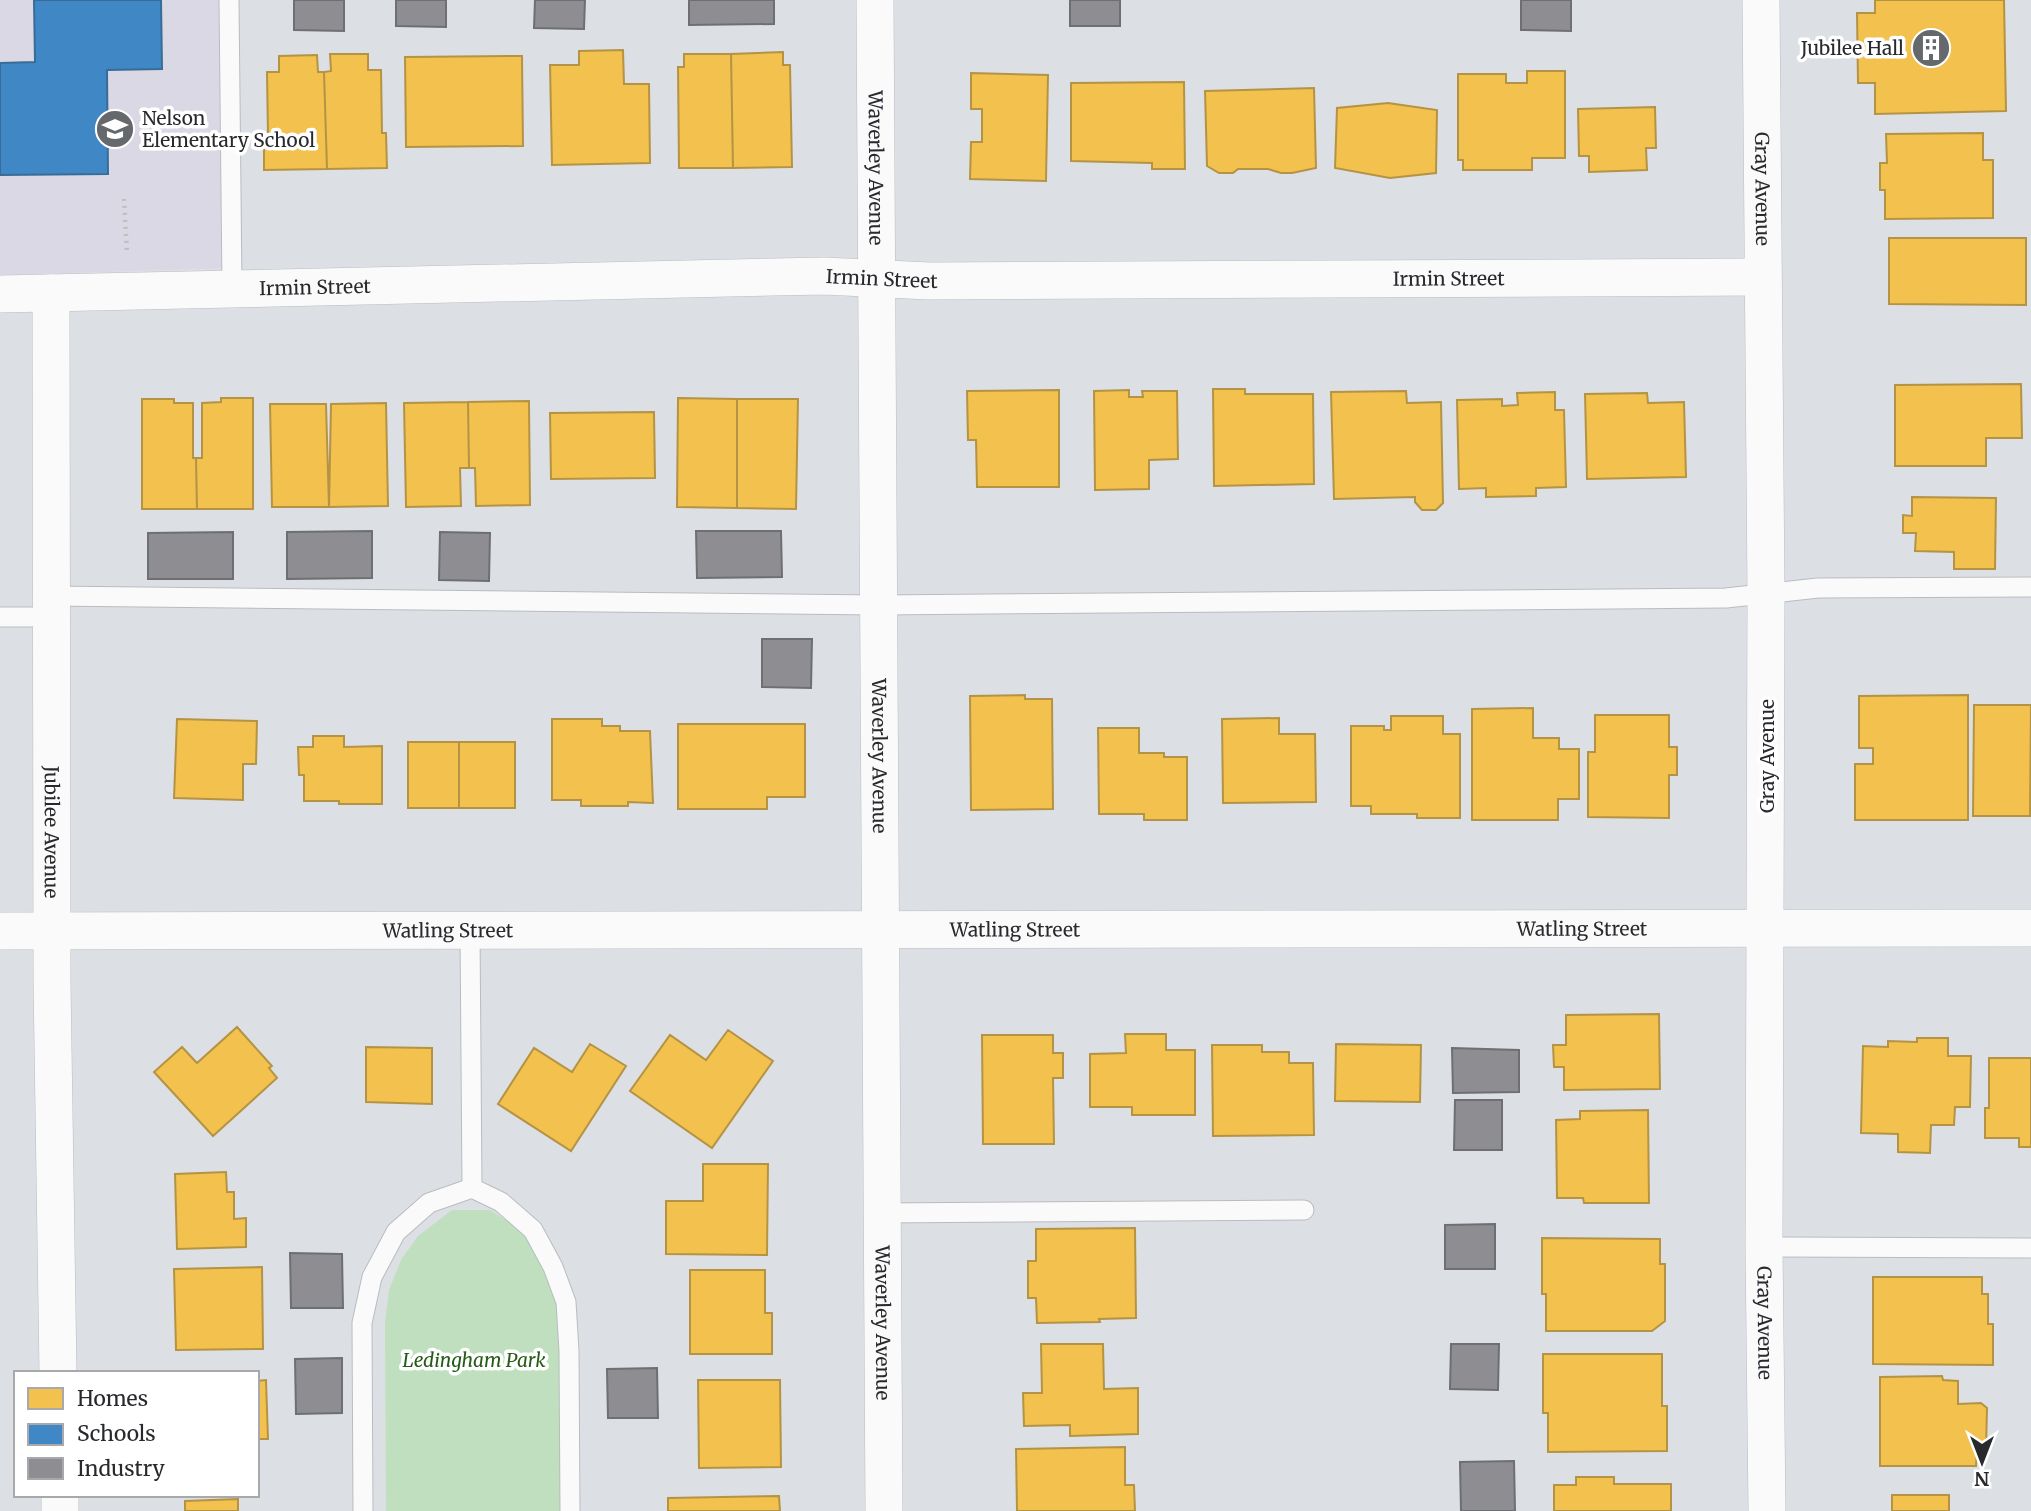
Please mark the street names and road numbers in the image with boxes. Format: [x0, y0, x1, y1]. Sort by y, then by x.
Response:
street label: Waverley Avenue [864, 89, 888, 246]
street label: Gray Avenue [1750, 132, 1775, 246]
street label: Irmin Street [825, 264, 938, 293]
street label: Irmin Street [1393, 266, 1505, 291]
street label: Irmin Street [259, 274, 372, 300]
street label: Waverley Avenue [867, 677, 892, 834]
street label: Gray Avenue [1755, 699, 1779, 813]
street label: Jubilee Avenue [40, 765, 64, 898]
street label: Watling Street [949, 917, 1081, 942]
street label: Watling Street [1516, 917, 1648, 941]
street label: Watling Street [382, 918, 514, 942]
street label: Waverley Avenue [870, 1244, 895, 1401]
street label: Gray Avenue [1752, 1266, 1778, 1380]

